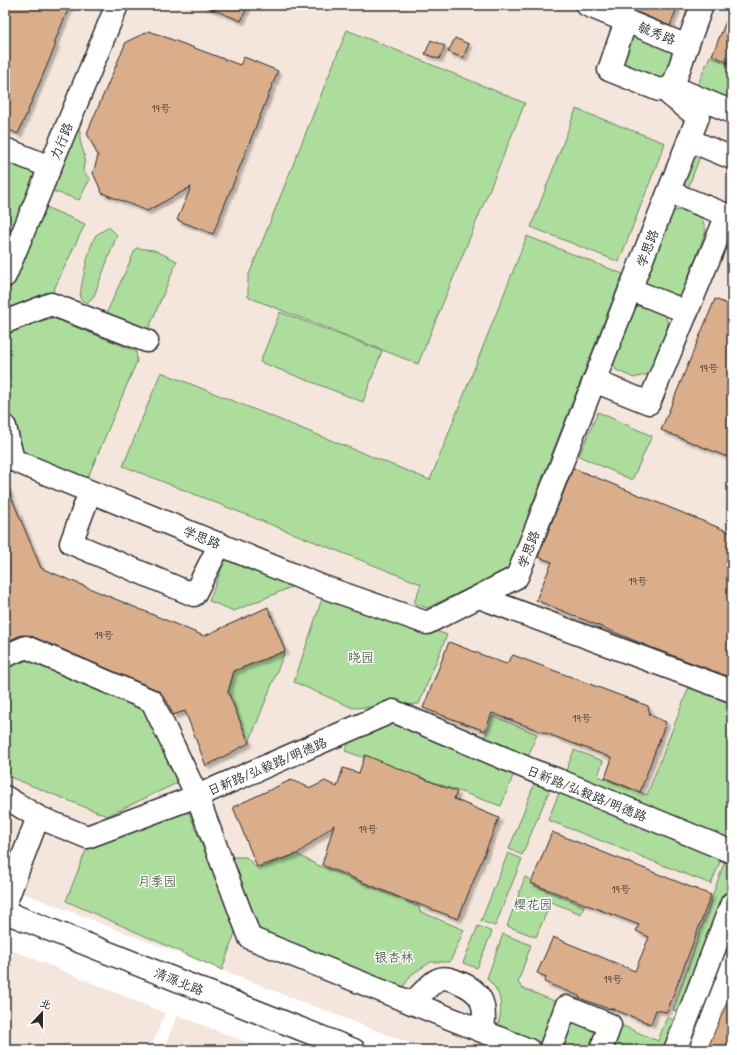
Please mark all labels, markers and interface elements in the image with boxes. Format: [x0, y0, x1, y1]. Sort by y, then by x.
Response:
street label: 毓秀路 [636, 17, 678, 49]
house number: 19号 [151, 101, 171, 115]
street label: 力行路 [45, 120, 77, 162]
street label: 学思路 [632, 227, 662, 269]
house number: 19号 [699, 361, 719, 375]
street label: 学思路 [181, 521, 223, 553]
street label: 学思路 [513, 528, 543, 570]
house number: 19号 [628, 574, 648, 588]
house number: 19号 [94, 628, 114, 642]
park label: 晓园 [348, 648, 374, 666]
house number: 19号 [572, 711, 592, 725]
street label: 日新路/弘毅路/明德路 [205, 733, 329, 799]
street label: 日新路/弘毅路/明德路 [524, 761, 650, 825]
house number: 19号 [358, 822, 378, 836]
park label: 月季园 [137, 872, 177, 890]
house number: 19号 [611, 882, 631, 896]
park label: 樱花园 [513, 895, 553, 913]
park label: 银杏林 [374, 948, 414, 966]
street label: 清源北路 [152, 963, 206, 999]
house number: 19号 [603, 972, 623, 986]
north arrow [22, 993, 62, 1033]
text: 北 [38, 995, 53, 1012]

